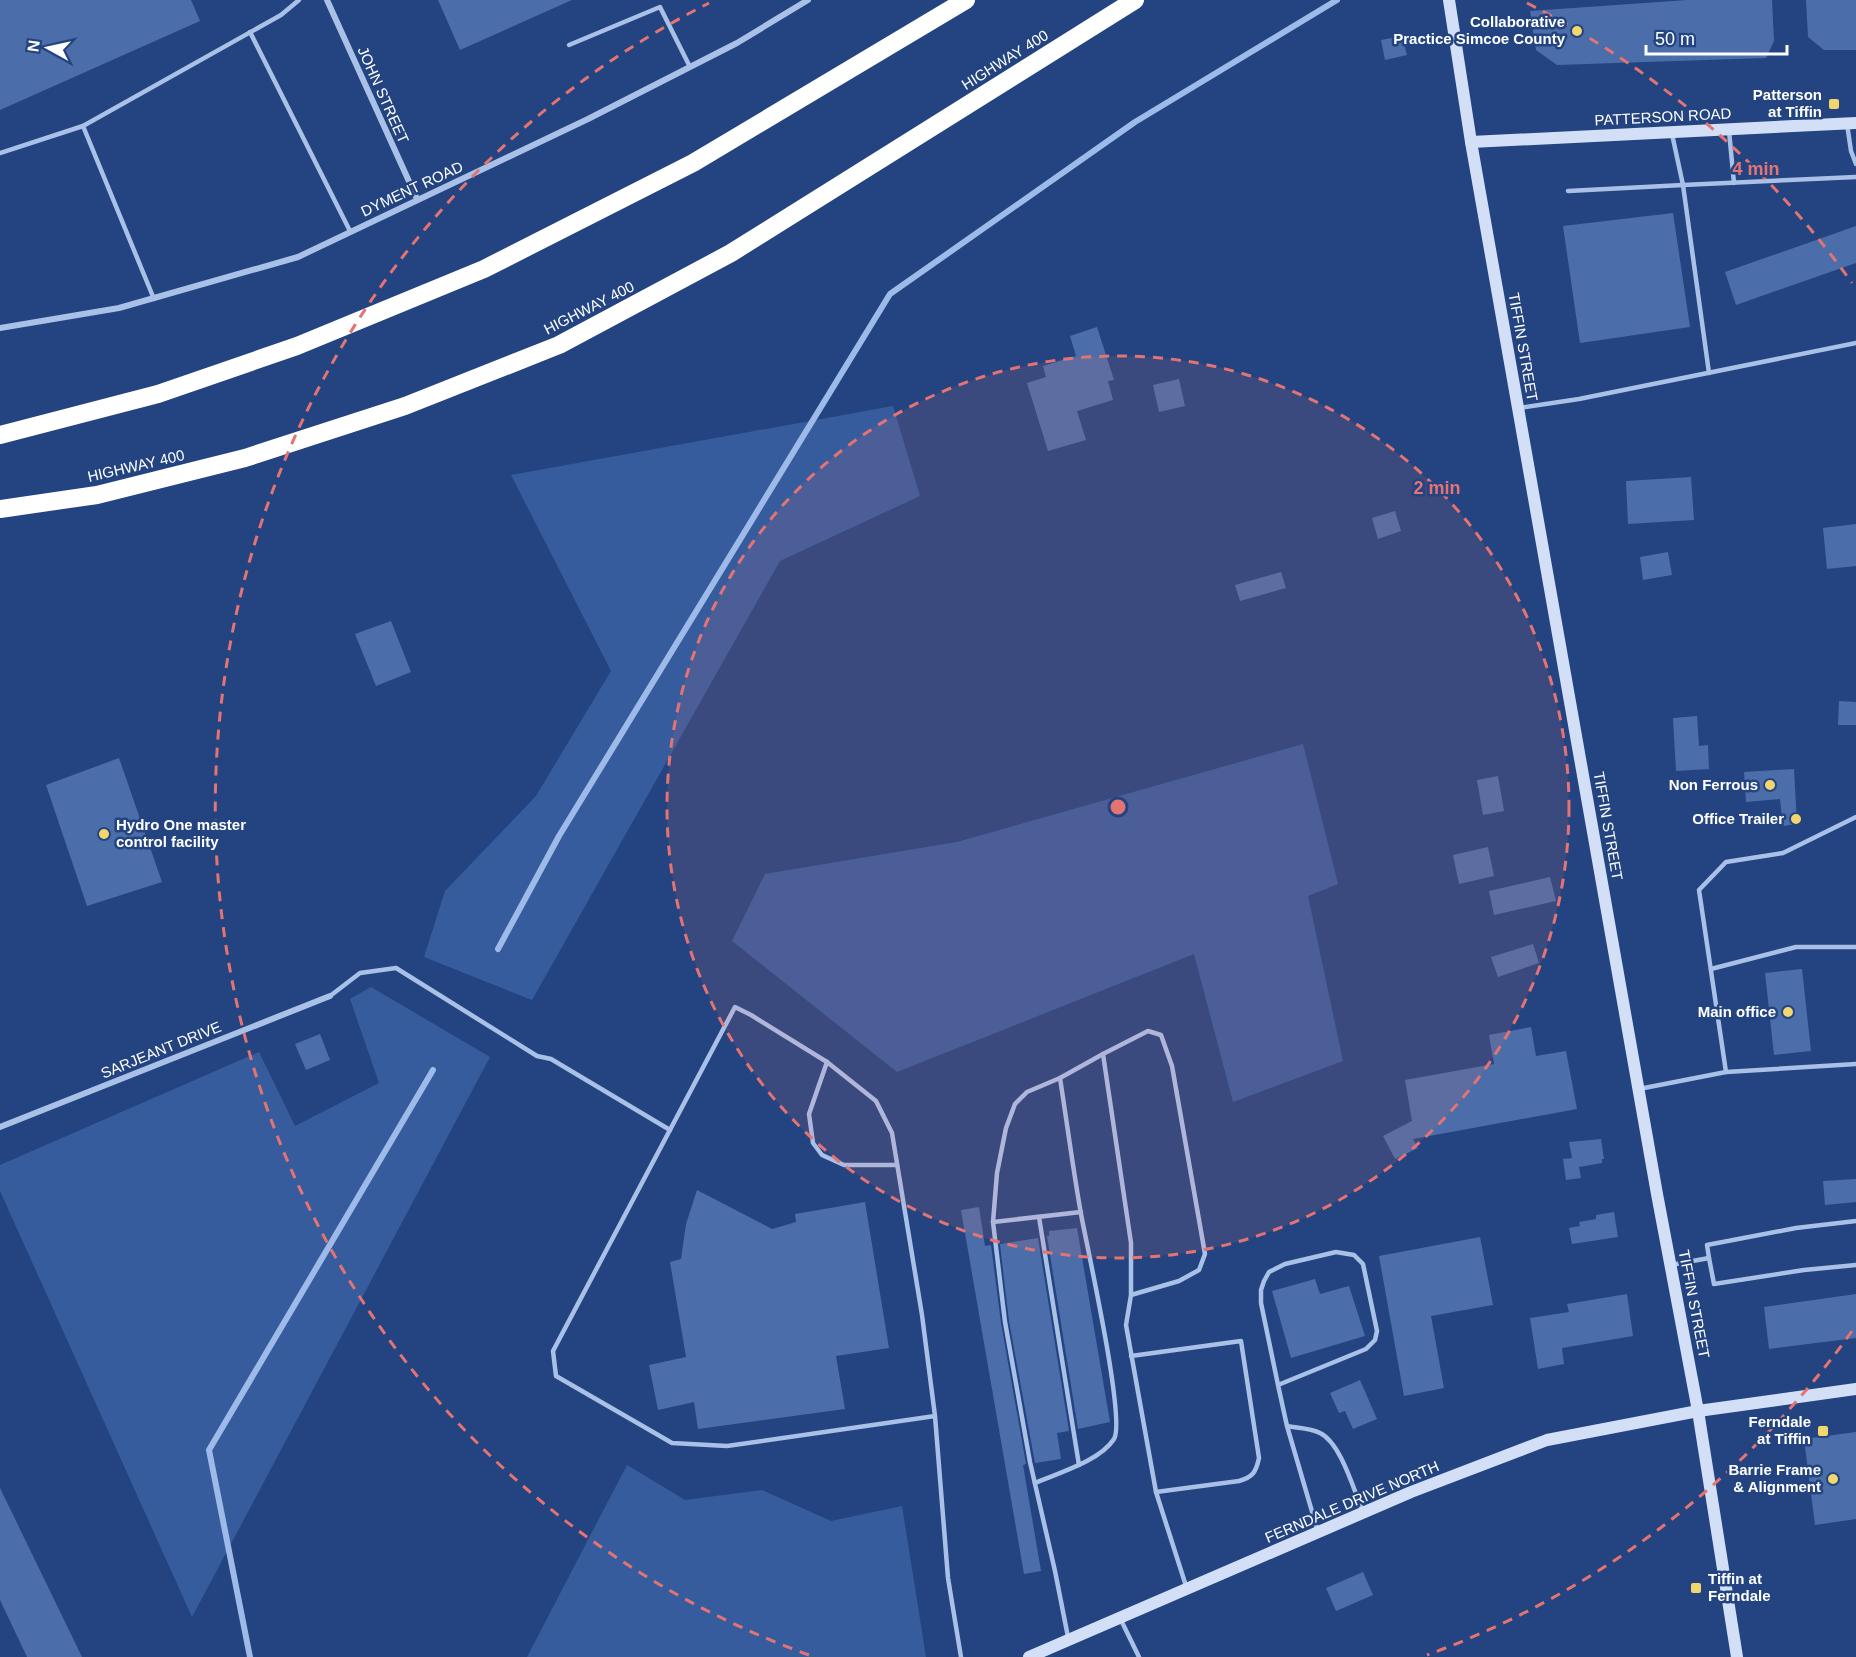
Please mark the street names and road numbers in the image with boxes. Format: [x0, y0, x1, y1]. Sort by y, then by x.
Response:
street label: HIGHWAY 400 [958, 26, 1051, 93]
street label: JOHN STREET [355, 44, 412, 146]
street label: PATTERSON ROAD [1594, 104, 1732, 129]
street label: DYMENT ROAD [358, 157, 466, 220]
street label: HIGHWAY 400 [541, 278, 637, 338]
street label: TIFFIN STREET [1506, 291, 1541, 403]
street label: HIGHWAY 400 [86, 446, 186, 485]
street label: TIFFIN STREET [1591, 770, 1626, 882]
street label: SARJEANT DRIVE [98, 1018, 223, 1081]
street label: TIFFIN STREET [1676, 1248, 1713, 1360]
street label: FERNDALE DRIVE NORTH [1262, 1457, 1441, 1546]

